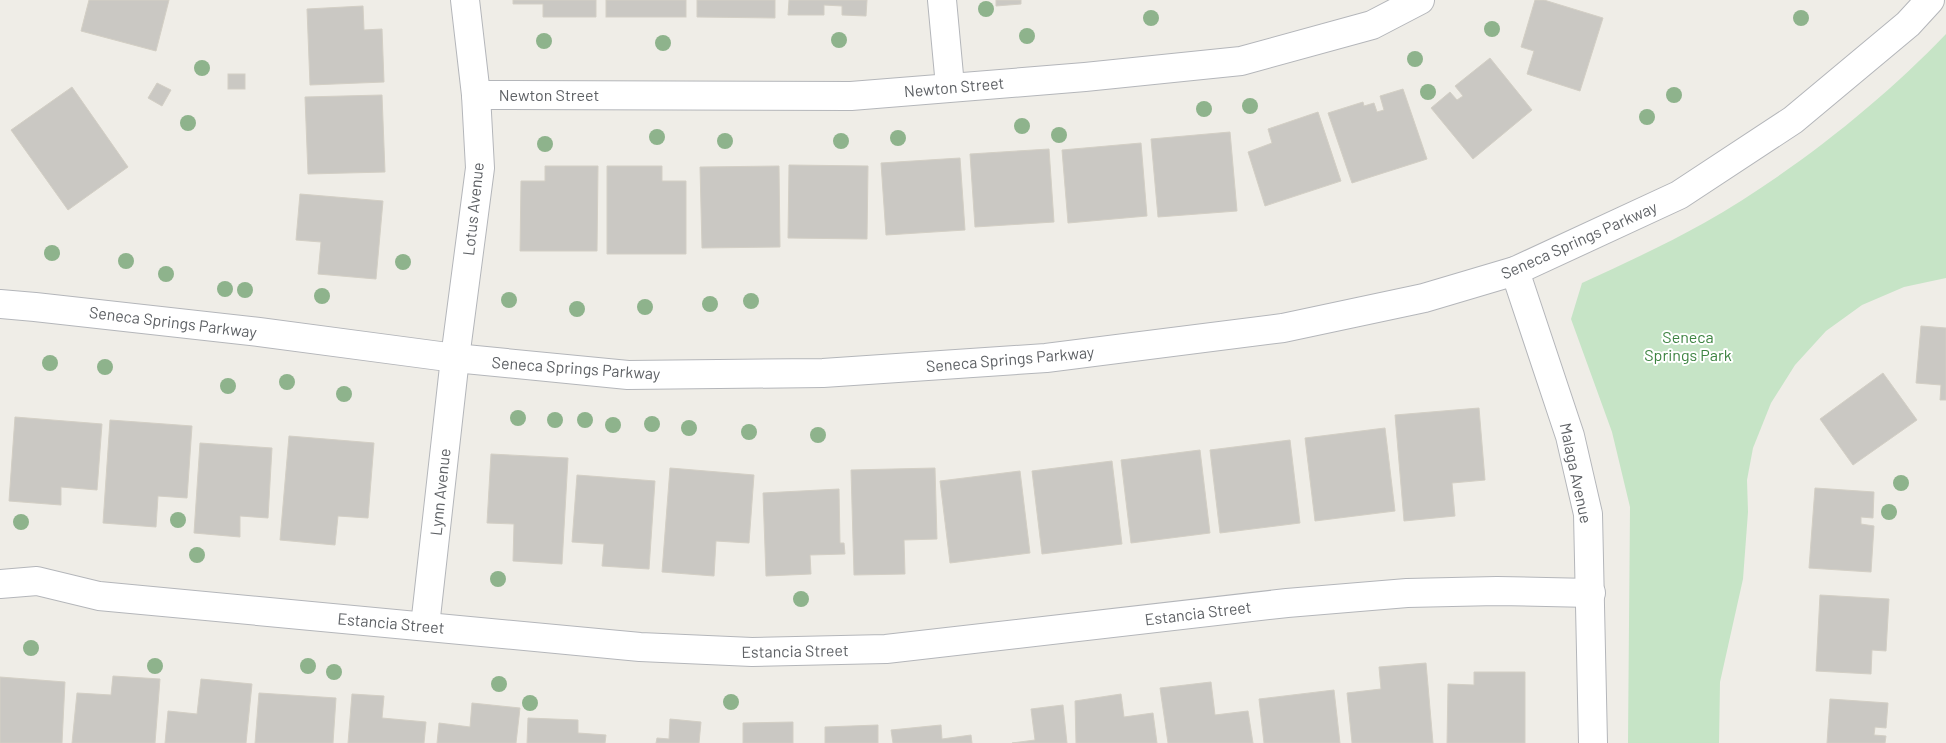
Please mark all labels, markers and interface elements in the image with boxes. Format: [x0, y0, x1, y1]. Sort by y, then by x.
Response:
street label: Newton Street [903, 73, 1005, 100]
street label: Newton Street [499, 85, 599, 104]
street label: Lotus Avenue [458, 161, 487, 257]
street label: Seneca Springs Parkway [1498, 196, 1660, 283]
street label: Seneca Springs Parkway [88, 302, 259, 341]
park label: Seneca Springs Park [1644, 327, 1732, 364]
street label: Seneca Springs Parkway [925, 342, 1096, 375]
street label: Seneca Springs Parkway [491, 352, 662, 383]
street label: Malaga Avenue [1557, 421, 1596, 525]
street label: Lynn Avenue [425, 447, 454, 536]
street label: Estancia Street [1144, 597, 1252, 628]
street label: Estancia Street [337, 608, 445, 637]
street label: Estancia Street [741, 640, 849, 661]

